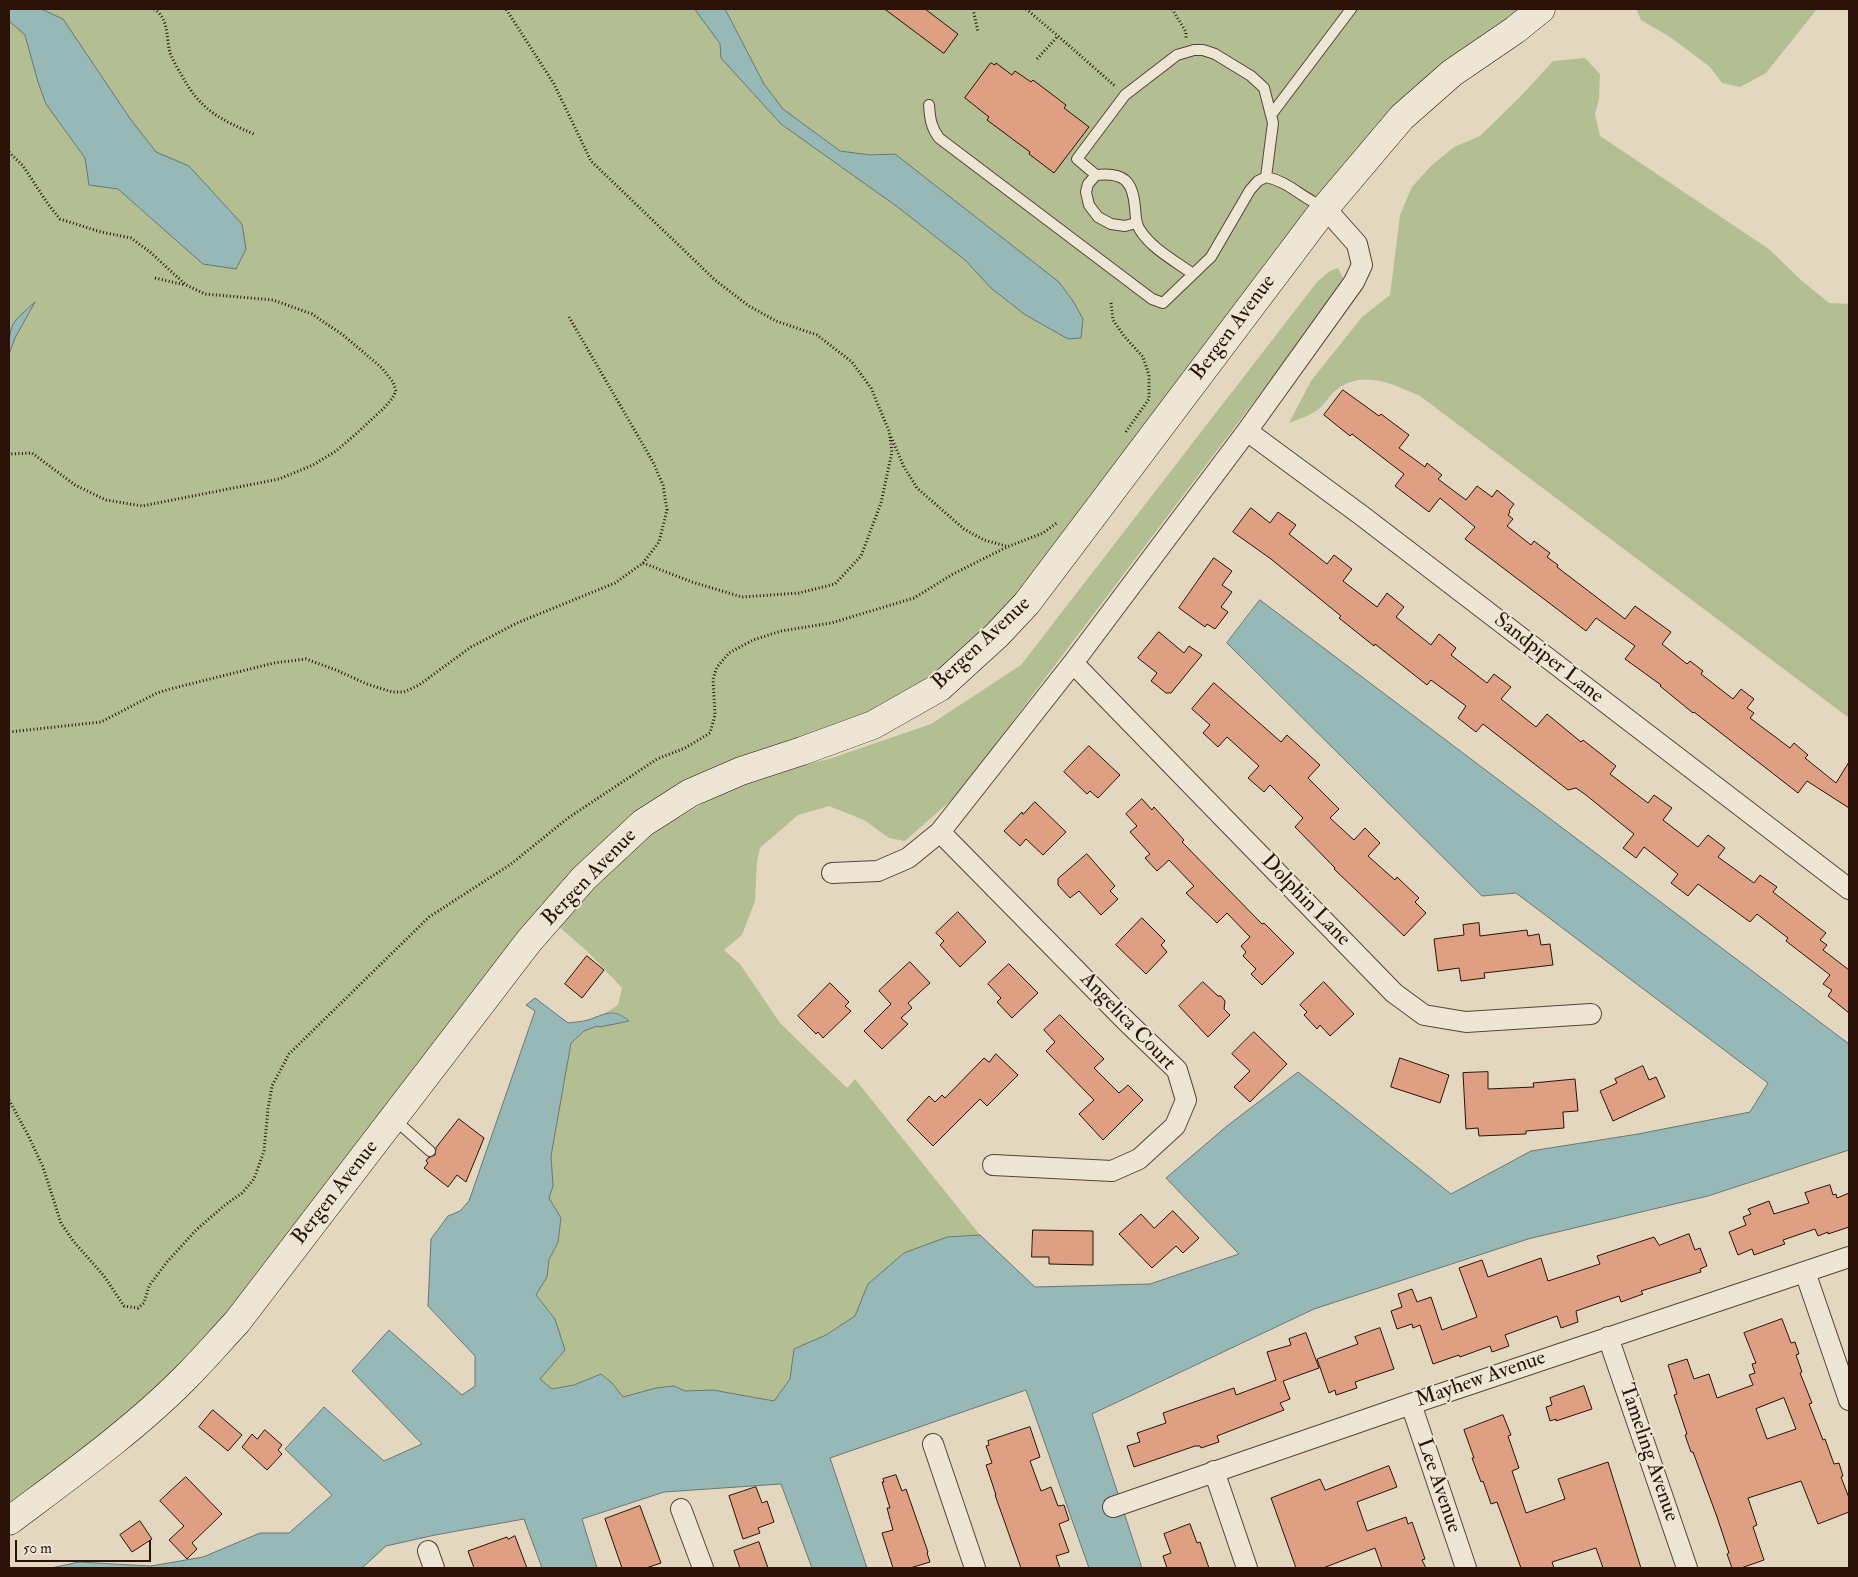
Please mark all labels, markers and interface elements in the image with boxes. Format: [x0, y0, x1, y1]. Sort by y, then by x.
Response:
street label: Bergen Avenue [1186, 270, 1282, 386]
street label: Bergen Avenue [928, 592, 1036, 696]
street label: Sandpiper Lane [1488, 608, 1608, 710]
street label: Bergen Avenue [537, 824, 643, 932]
street label: Dolphin Lane [1255, 850, 1355, 952]
street label: Angelica Court [1074, 968, 1180, 1076]
street label: Bergen Avenue [287, 1136, 385, 1250]
street label: Mayhew Avenue [1413, 1346, 1549, 1414]
street label: Tameling Avenue [1613, 1381, 1683, 1525]
street label: Lee Avenue [1410, 1436, 1466, 1536]
scale bar [18, 1530, 154, 1562]
text: 50 m [23, 1539, 52, 1558]

